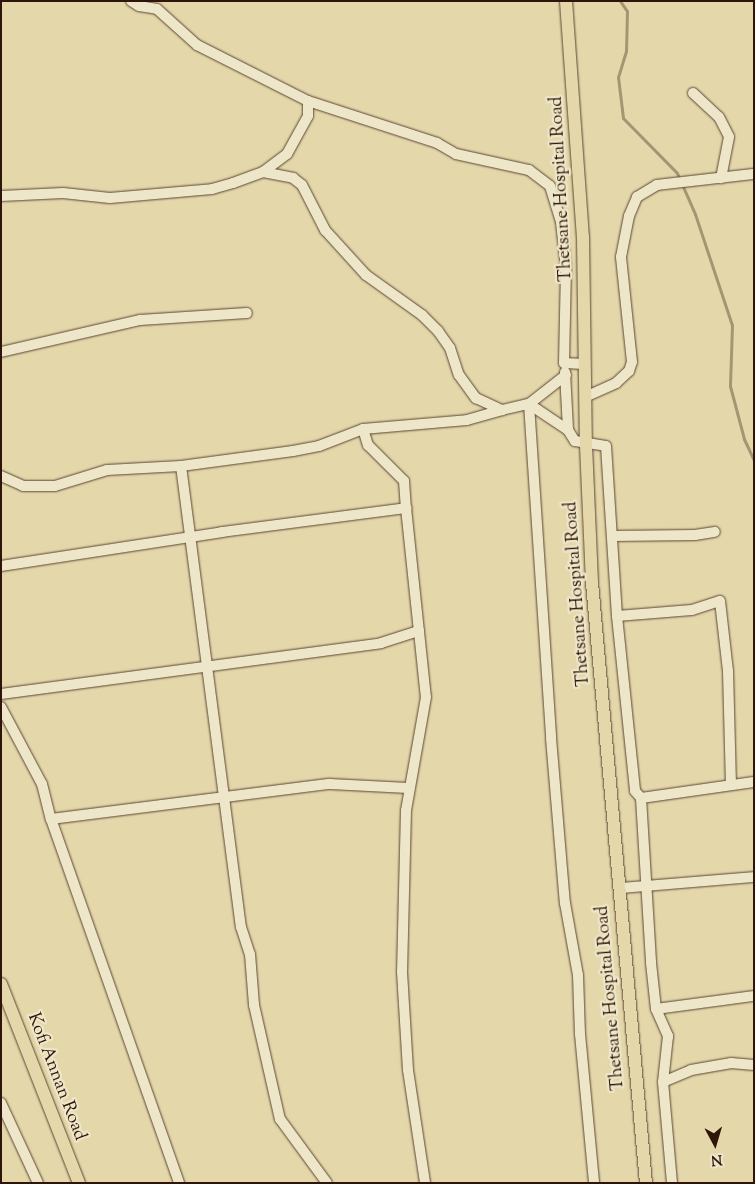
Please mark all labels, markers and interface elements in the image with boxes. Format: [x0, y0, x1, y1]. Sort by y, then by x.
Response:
street label: Thetsane Hospital Road [546, 96, 578, 282]
street label: Thetsane Hospital Road [561, 501, 595, 687]
street label: Thetsane Hospital Road [592, 905, 630, 1091]
street label: Kofi Annan Road [22, 1010, 90, 1144]
north arrow [690, 1119, 740, 1169]
text: N [710, 1148, 723, 1169]

